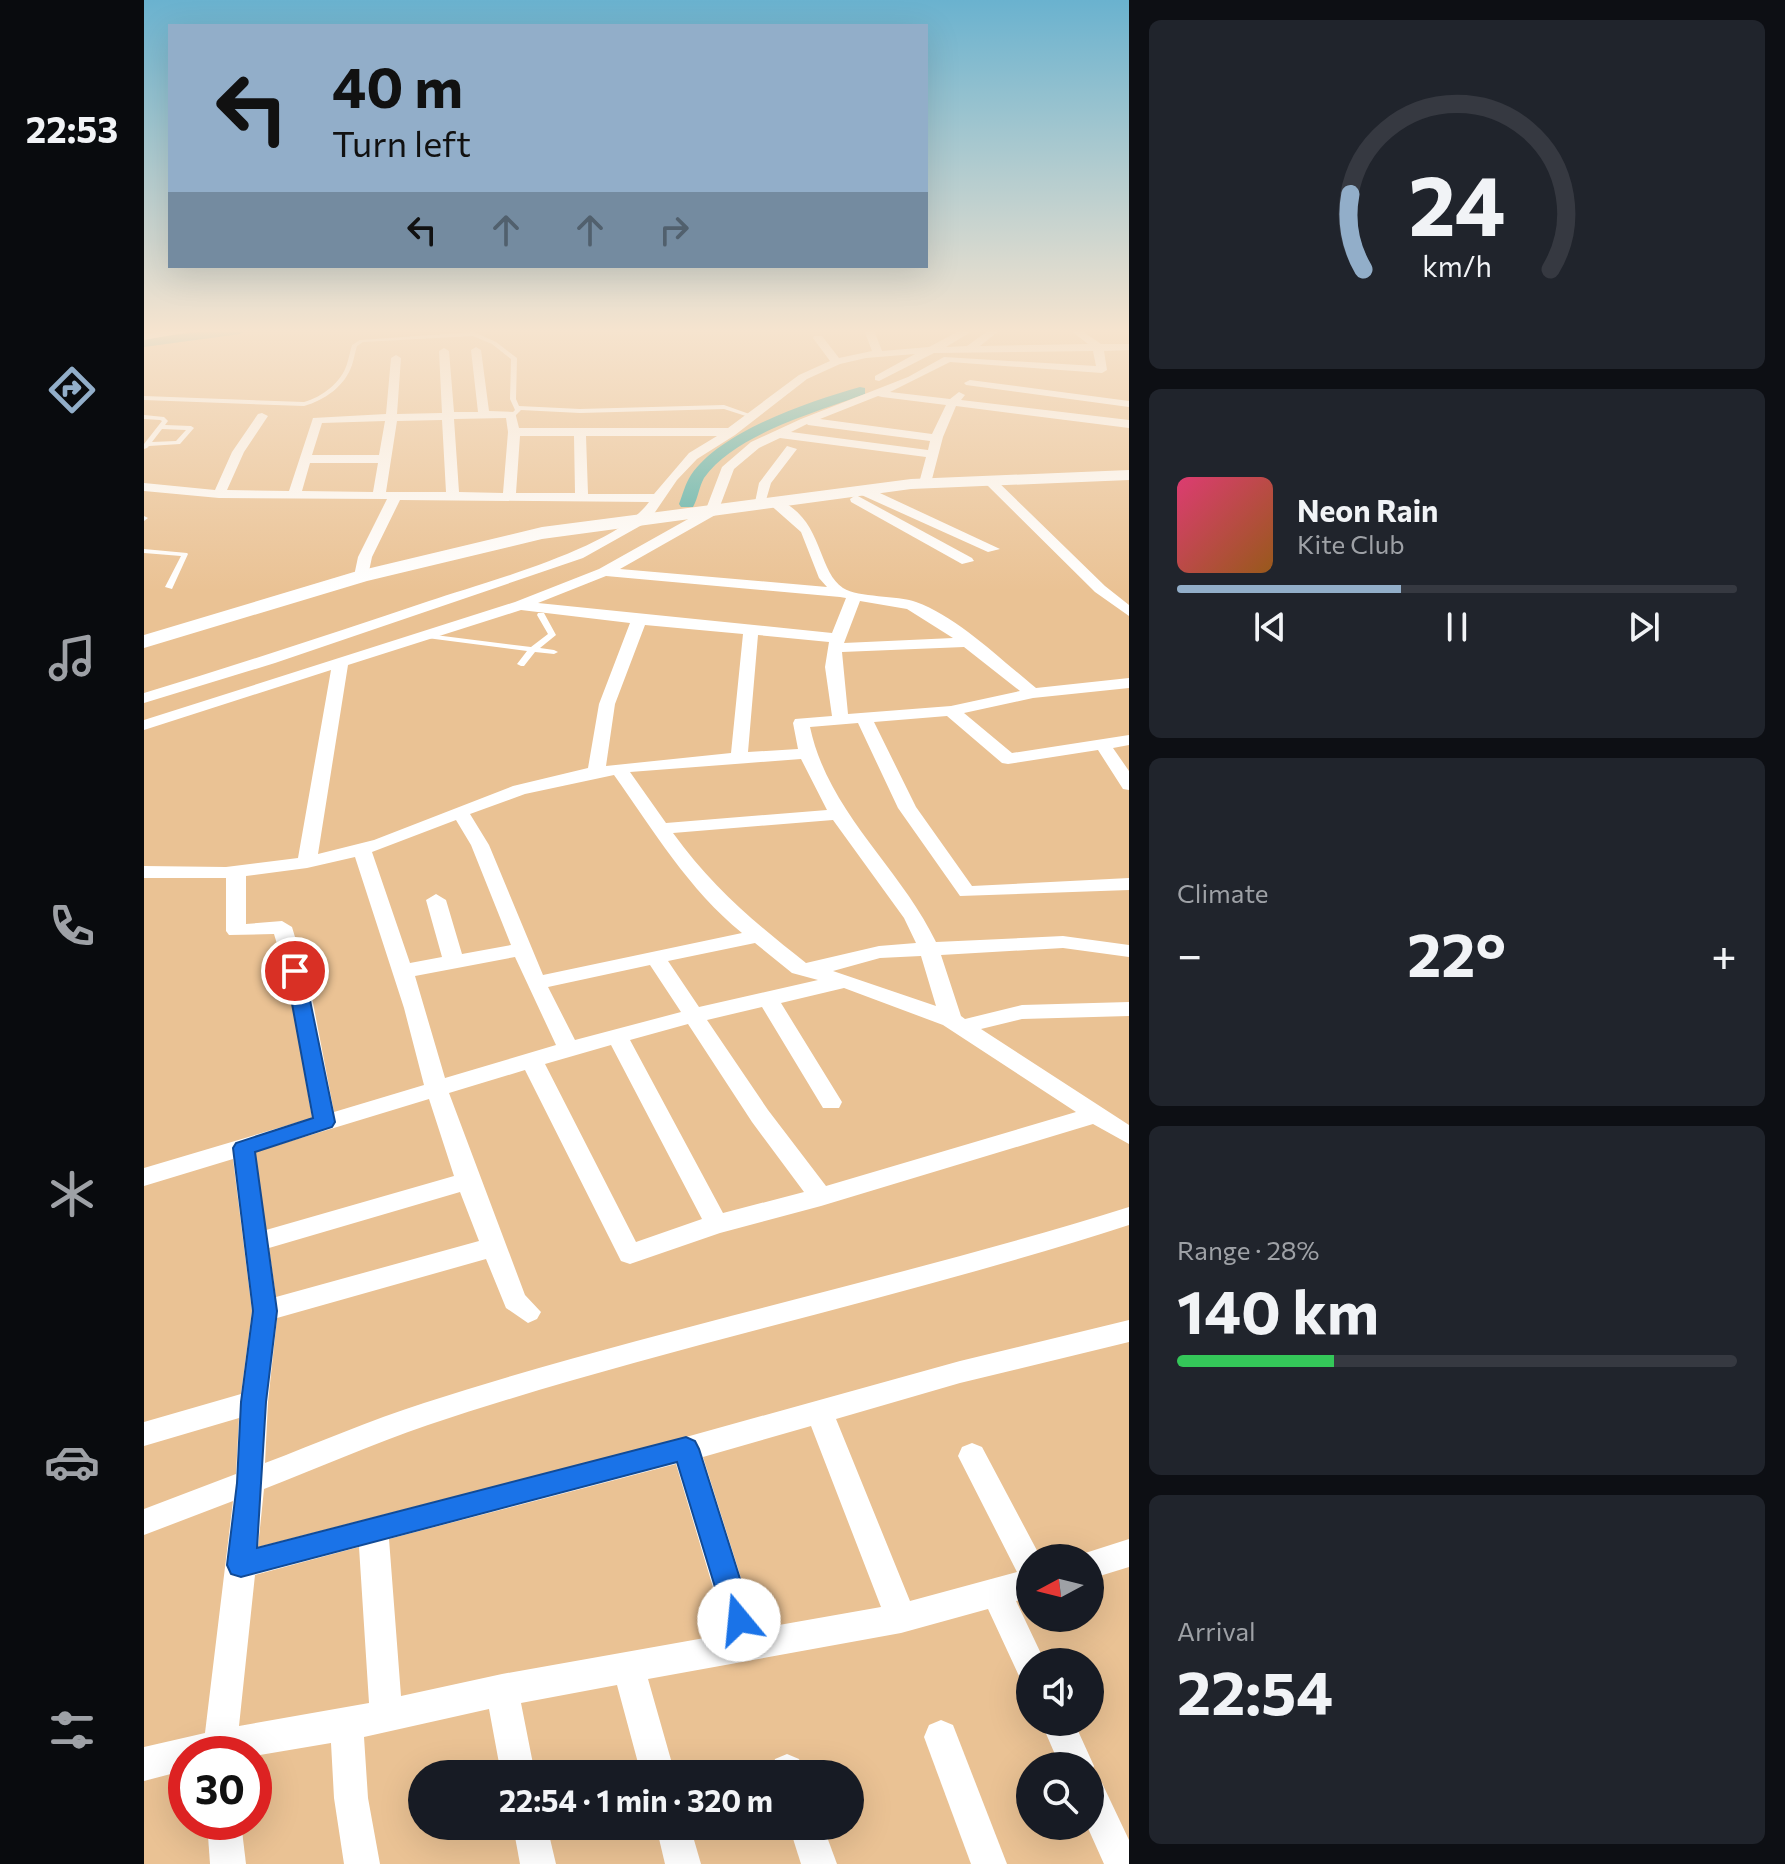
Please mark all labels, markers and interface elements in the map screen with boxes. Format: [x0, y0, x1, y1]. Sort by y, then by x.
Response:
text: 40 m [332, 51, 463, 120]
icon: left [200, 56, 304, 160]
text: 22:53 [26, 106, 118, 150]
text: Turn left [332, 120, 471, 164]
text: 24 [1408, 151, 1506, 253]
icon: left [400, 208, 444, 252]
icon: ahead [484, 208, 528, 252]
icon: ahead [568, 208, 612, 252]
icon: right [652, 208, 696, 252]
text: km/h [1422, 249, 1492, 284]
icon: directions [44, 362, 100, 418]
text: Neon Rain [1297, 491, 1438, 528]
text: Kite Club [1297, 528, 1405, 559]
icon: previous [1248, 605, 1292, 649]
icon: pause [1435, 605, 1479, 649]
icon: next [1622, 605, 1666, 649]
icon: music [44, 630, 100, 686]
text: Climate [1177, 877, 1269, 908]
icon: phone [44, 898, 100, 954]
text: 22° [1407, 916, 1506, 989]
text: − [1177, 926, 1202, 980]
text: + [1711, 926, 1737, 980]
pin [261, 937, 329, 1005]
icon: arrive [273, 949, 317, 993]
icon: climate [44, 1166, 100, 1222]
text: Range · 28% [1177, 1234, 1320, 1265]
text: 140 km [1177, 1273, 1379, 1346]
icon: car [44, 1434, 100, 1490]
north arrow [1016, 1544, 1104, 1632]
map controls [1016, 1544, 1104, 1840]
position arrow [697, 1578, 781, 1662]
text: Arrival [1177, 1615, 1256, 1646]
button: sound [1016, 1648, 1104, 1736]
text: 22:54 [1177, 1654, 1333, 1727]
icon: filters [44, 1702, 100, 1758]
speed limit sign: 30 [168, 1736, 272, 1840]
button: search [1016, 1752, 1104, 1840]
text: 22:54 · 1 min · 320 m [499, 1781, 773, 1818]

